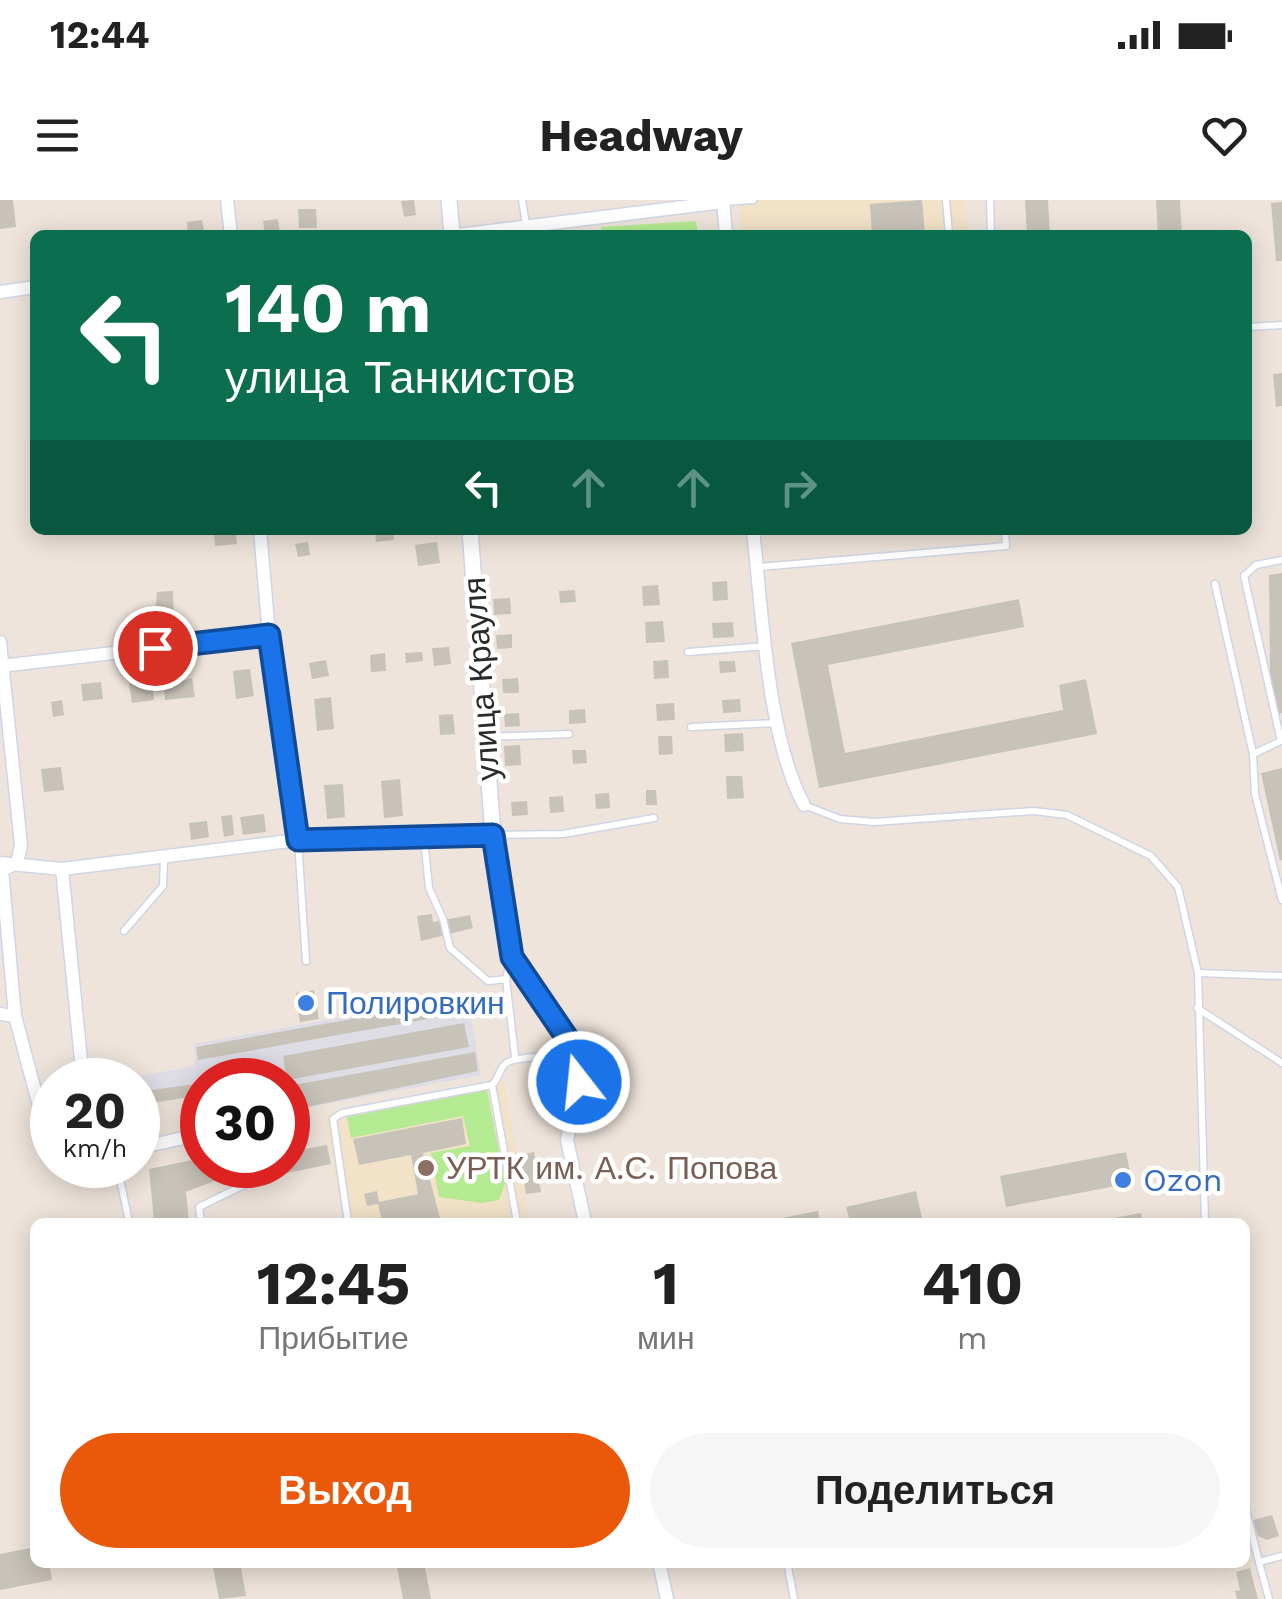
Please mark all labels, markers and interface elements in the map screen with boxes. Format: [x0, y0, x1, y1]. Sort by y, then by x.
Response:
text: 12:44 [50, 13, 150, 57]
icon: menu [30, 108, 85, 163]
icon: heart [1197, 108, 1252, 163]
text: Headway [539, 109, 743, 162]
text: 140 m [225, 267, 431, 349]
icon: left [60, 270, 190, 400]
text: улица Танкистов [225, 351, 576, 404]
icon: left [456, 460, 511, 515]
icon: ahead [561, 460, 616, 515]
icon: ahead [666, 460, 721, 515]
icon: right [771, 460, 826, 515]
street label: улица Крауля [455, 576, 507, 782]
pin [113, 606, 198, 691]
icon: arrive [128, 621, 183, 676]
place label: Полировкин [326, 984, 505, 1022]
marker: Полировкин [295, 992, 317, 1014]
position arrow [527, 1030, 631, 1134]
speed limit sign: 30 [180, 1058, 310, 1188]
text: 20 [64, 1081, 126, 1140]
text: km/h [63, 1134, 127, 1163]
place label: УРТК им. А.С. Попова [446, 1149, 778, 1187]
marker: УРТК им. А.С. Попова [415, 1157, 437, 1179]
place label: Ozon [1143, 1161, 1223, 1199]
marker: Ozon [1112, 1169, 1134, 1191]
text: 12:45 [257, 1248, 410, 1319]
text: 1 [653, 1248, 679, 1319]
text: 410 [921, 1248, 1023, 1319]
text: Прибытие [258, 1319, 409, 1357]
text: мин [637, 1319, 695, 1357]
text: m [957, 1319, 988, 1357]
button: Выход [60, 1433, 630, 1548]
button: Поделиться [650, 1433, 1220, 1548]

